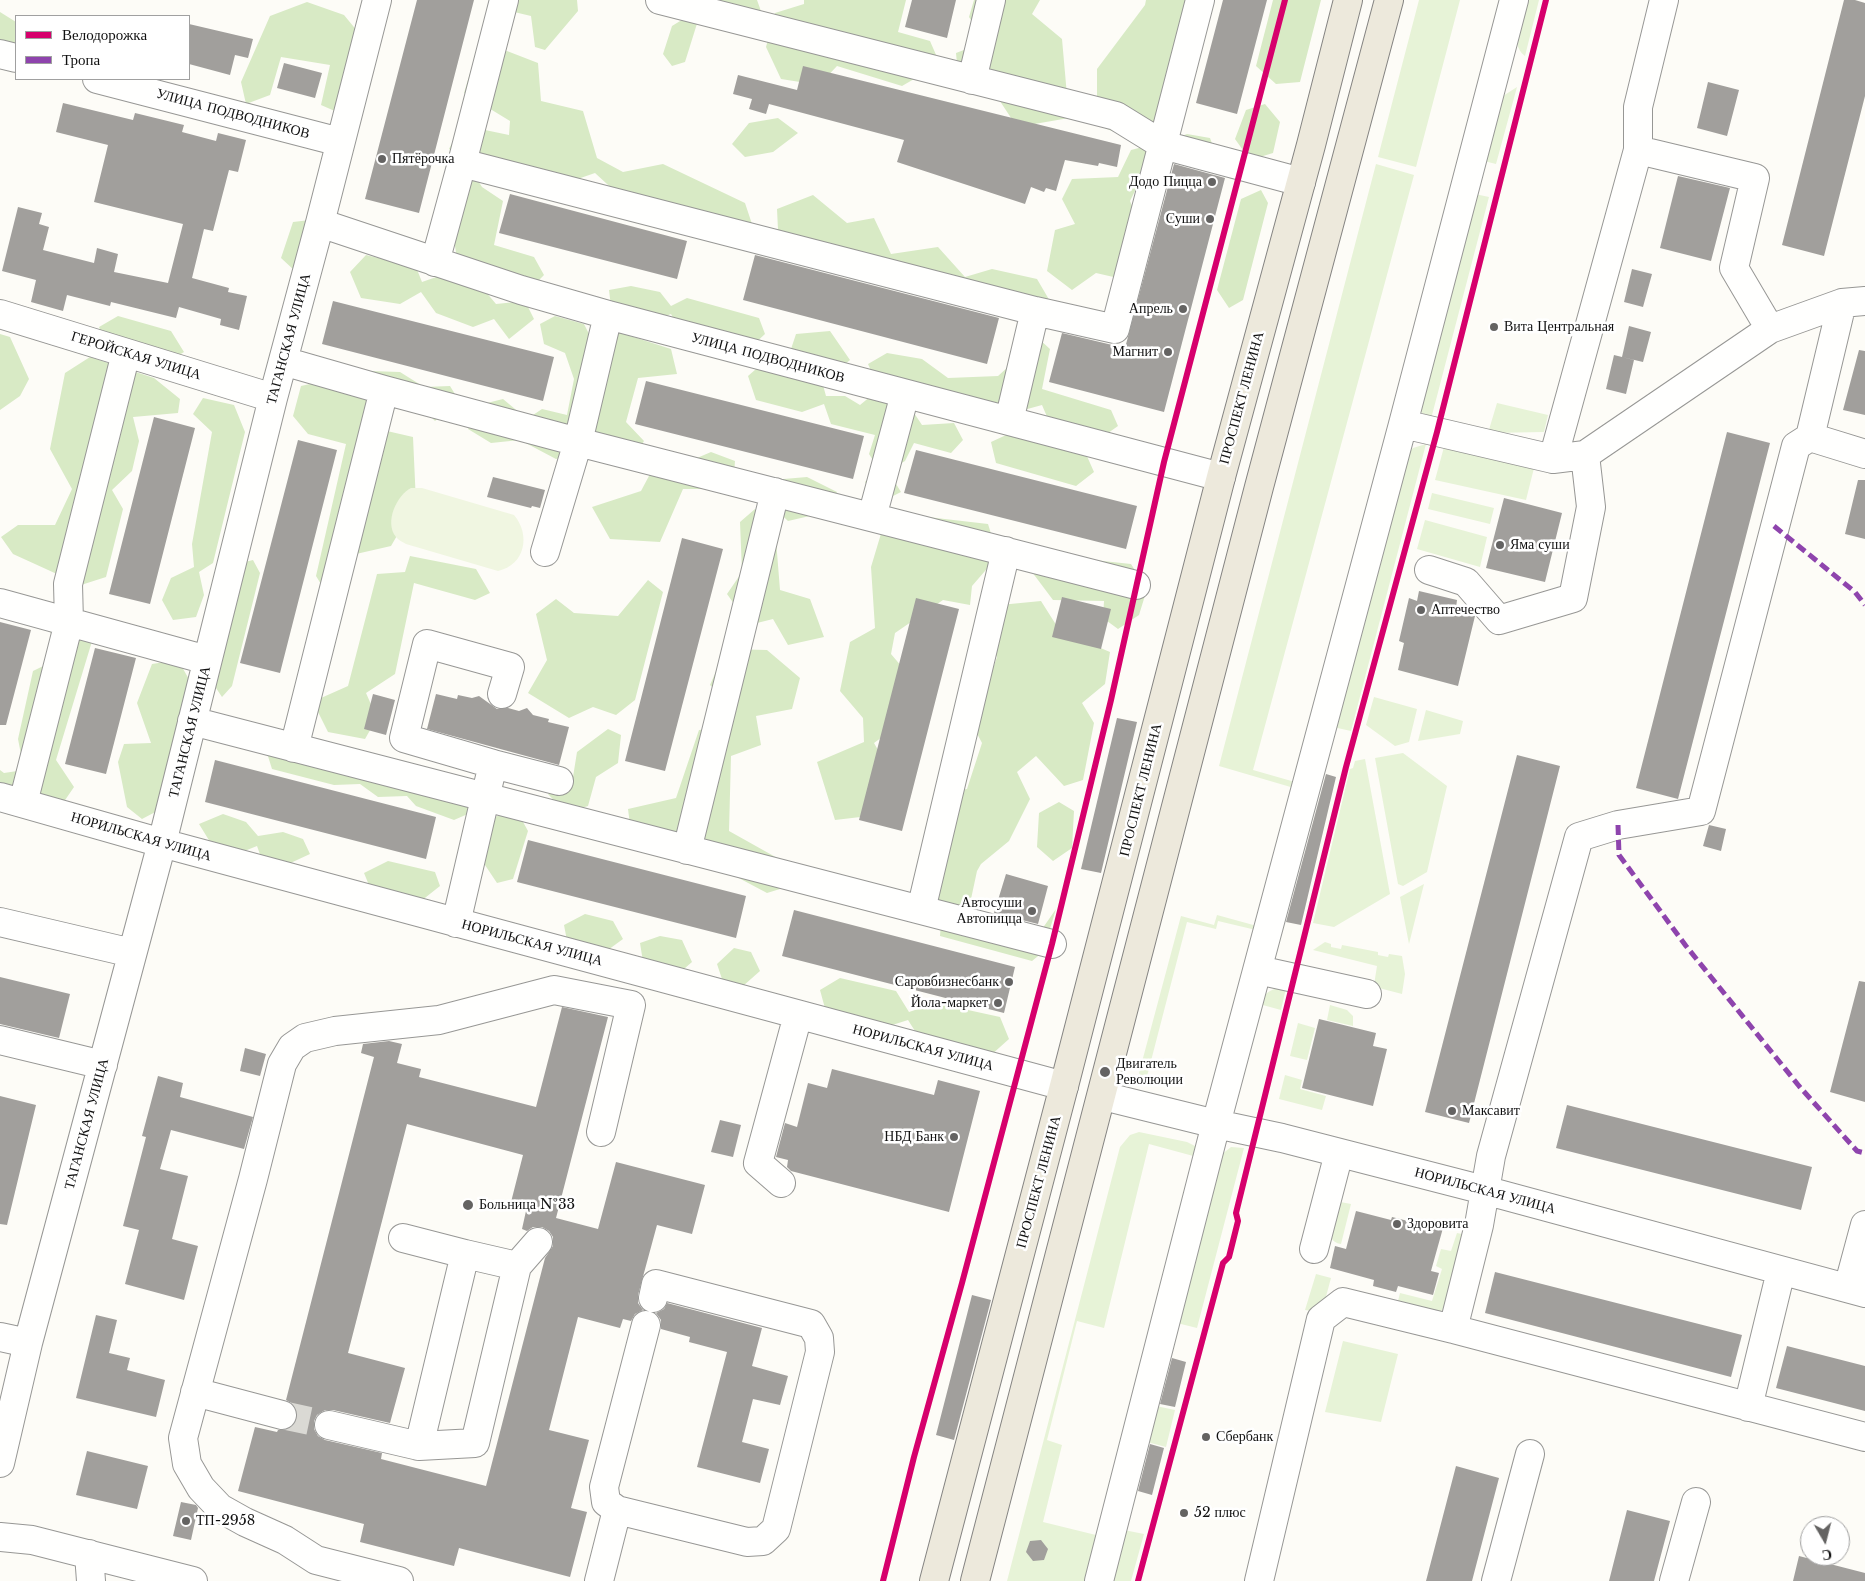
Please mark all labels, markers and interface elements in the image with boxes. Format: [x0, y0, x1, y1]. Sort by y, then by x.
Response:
legend [15, 15, 190, 80]
text: Велодорожка [62, 25, 147, 44]
text: Тропа [62, 50, 100, 69]
street label: УЛИЦА ПОДВОДНИКОВ [154, 85, 312, 143]
place label: Пятёрочка [392, 151, 454, 167]
marker: Пятёрочка [376, 153, 388, 165]
place label: Додо Пицца [1129, 174, 1202, 190]
marker: Додо Пицца [1206, 176, 1218, 188]
place label: Суши [1166, 211, 1200, 227]
marker: Суши [1204, 213, 1216, 225]
street label: ТАГАНСКАЯ УЛИЦА [263, 272, 315, 406]
place label: Апрель [1129, 301, 1173, 317]
marker: Апрель [1177, 303, 1189, 315]
place label: Вита Центральная [1504, 319, 1614, 335]
marker: Вита Центральная [1488, 321, 1500, 333]
street label: ГЕРОЙСКАЯ УЛИЦА [69, 328, 203, 384]
street label: УЛИЦА ПОДВОДНИКОВ [689, 329, 847, 387]
street label: ПРОСПЕКТ ЛЕНИНА [1216, 330, 1268, 466]
place label: Магнит [1112, 344, 1158, 360]
marker: Магнит [1162, 346, 1174, 358]
place label: Яма суши [1510, 537, 1570, 553]
marker: Яма суши [1494, 539, 1506, 551]
place label: Аптечество [1431, 602, 1500, 618]
marker: Аптечество [1415, 604, 1427, 616]
street label: ТАГАНСКАЯ УЛИЦА [166, 664, 214, 800]
street label: ПРОСПЕКТ ЛЕНИНА [1116, 722, 1166, 858]
street label: НОРИЛЬСКАЯ УЛИЦА [69, 809, 213, 865]
place label: Автосуши Автопицца [957, 895, 1022, 928]
marker: Автосуши Автопицца [1026, 905, 1038, 917]
street label: НОРИЛЬСКАЯ УЛИЦА [460, 916, 604, 970]
place label: Саровбизнесбанк [895, 974, 999, 990]
marker: Саровбизнесбанк [1003, 976, 1015, 988]
place label: Йола-маркет [911, 995, 988, 1011]
marker: Йола-маркет [992, 997, 1004, 1009]
street label: НОРИЛЬСКАЯ УЛИЦА [851, 1021, 995, 1075]
place label: Двигатель Революции [1116, 1056, 1183, 1088]
street label: ТАГАНСКАЯ УЛИЦА [61, 1057, 113, 1191]
marker: Двигатель Революции [1098, 1065, 1112, 1079]
place label: Максавит [1462, 1103, 1520, 1119]
marker: Максавит [1446, 1105, 1458, 1117]
street label: ПРОСПЕКТ ЛЕНИНА [1013, 1114, 1065, 1250]
place label: НБД Банк [884, 1129, 944, 1145]
marker: НБД Банк [948, 1131, 960, 1143]
street label: НОРИЛЬСКАЯ УЛИЦА [1413, 1164, 1557, 1218]
place label: Больница №33 [479, 1197, 575, 1213]
marker: Больница №33 [461, 1198, 475, 1212]
place label: Здоровита [1407, 1216, 1468, 1232]
marker: Здоровита [1391, 1218, 1403, 1230]
place label: Сбербанк [1216, 1429, 1273, 1445]
marker: Сбербанк [1200, 1431, 1212, 1443]
place label: 52 плюс [1194, 1505, 1246, 1521]
marker: 52 плюс [1178, 1507, 1190, 1519]
place label: ТП-2958 [196, 1513, 255, 1529]
marker: ТП-2958 [180, 1515, 192, 1527]
north arrow [1800, 1516, 1850, 1566]
text: С [1821, 1545, 1833, 1564]

